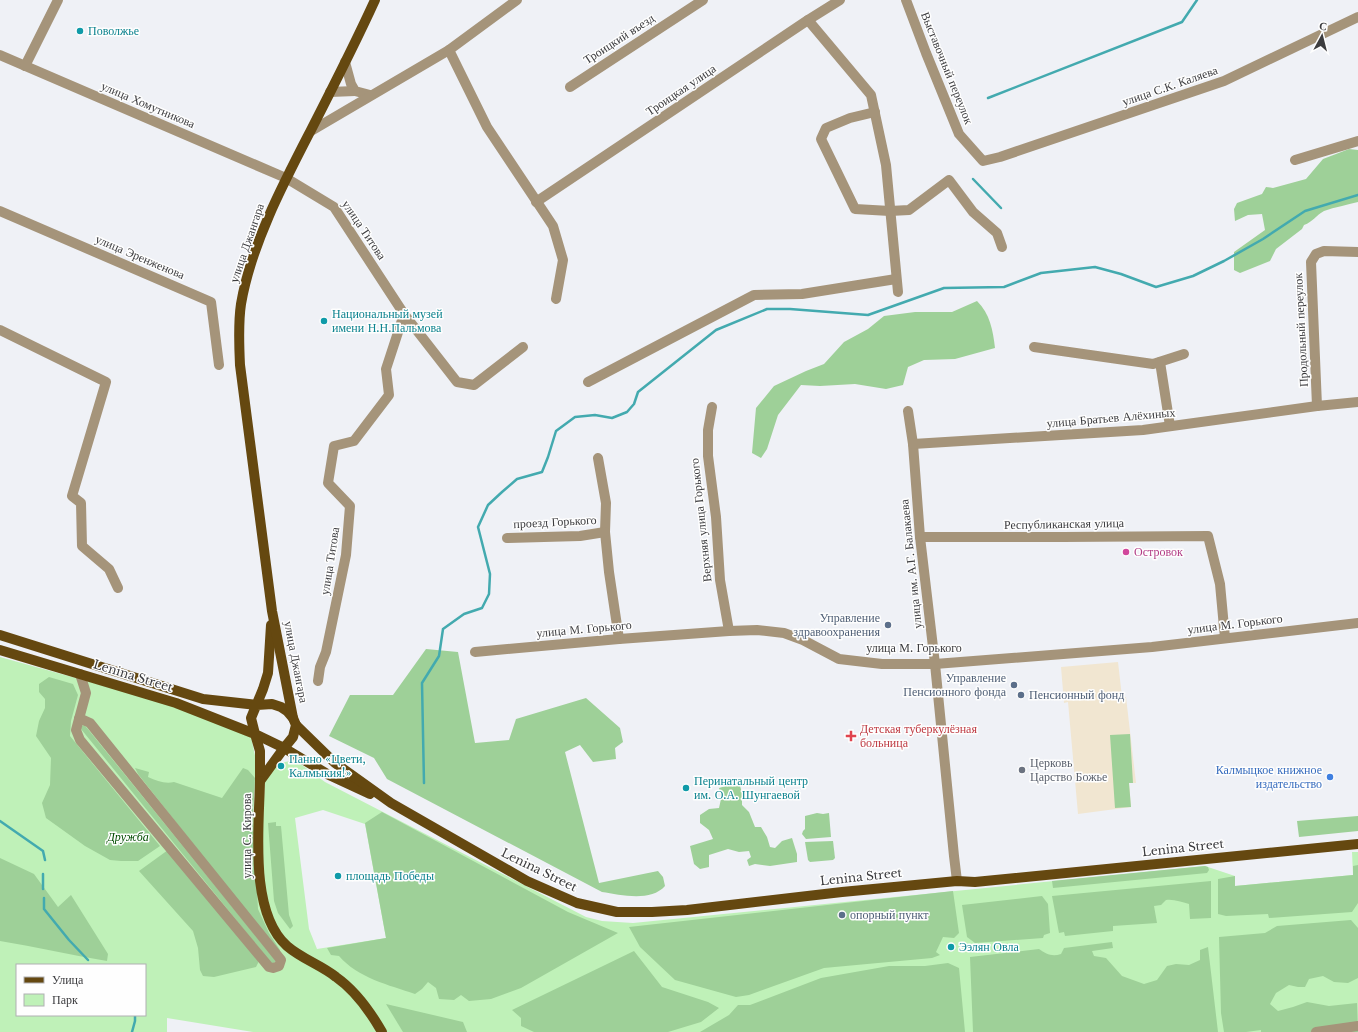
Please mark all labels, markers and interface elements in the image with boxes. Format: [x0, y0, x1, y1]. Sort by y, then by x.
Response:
street label: Выставочный переулок [918, 9, 977, 126]
street label: Троицкий въезд [580, 10, 657, 67]
north arrow [1302, 16, 1342, 56]
text: С [1318, 19, 1328, 34]
place label: Поволжье [88, 23, 139, 38]
marker: Поволжье [75, 26, 85, 36]
street label: Троицкая улица [643, 60, 719, 119]
street label: улица С.К. Каляева [1120, 62, 1220, 109]
street label: улица Хомутникова [99, 78, 198, 131]
street label: улица Титова [339, 197, 390, 263]
street label: улица Джангара [226, 201, 267, 284]
street label: улица Эренженова [93, 231, 188, 282]
street label: Продольный переулок [1290, 272, 1311, 387]
place label: Национальный музей имени Н.Н.Пальмова [332, 306, 443, 335]
marker: Национальный музей имени Н.Н.Пальмова [319, 316, 329, 326]
street label: улица Братьев Алёхиных [1046, 404, 1176, 431]
street label: Верхняя улица Горького [687, 457, 714, 583]
street label: улица им. А.Г. Балакаева [896, 498, 925, 629]
street label: проезд Горького [513, 512, 597, 531]
street label: Республиканская улица [1004, 515, 1125, 532]
street label: улица Титова [317, 525, 342, 596]
place label: Островок [1134, 544, 1183, 559]
marker: Островок [1121, 547, 1131, 557]
place label: Управление здравоохранения [793, 610, 880, 639]
street label: улица М. Горького [1187, 610, 1283, 637]
street label: улица М. Горького [536, 617, 632, 640]
street label: улица Джангара [281, 620, 312, 705]
marker: Управление здравоохранения [883, 620, 893, 630]
street label: улица М. Горького [866, 640, 962, 655]
street label: Lenina Street [92, 656, 175, 695]
place label: Управление Пенсионного фонда [903, 670, 1007, 699]
marker: Управление Пенсионного фонда [1009, 680, 1019, 690]
place label: Пенсионный фонд [1029, 687, 1124, 702]
marker: Пенсионный фонд [1016, 690, 1026, 700]
place label: Детская туберкулёзная больница [860, 721, 977, 750]
marker: Детская туберкулёзная больница [845, 730, 857, 742]
place label: Панно «Цвети, Калмыкия!» [289, 751, 366, 780]
place label: Церковь Царство Божье [1030, 755, 1107, 784]
marker: Панно «Цвети, Калмыкия!» [276, 761, 286, 771]
place label: Калмыцкое книжное издательство [1216, 762, 1322, 791]
marker: Церковь Царство Божье [1017, 765, 1027, 775]
marker: Калмыцкое книжное издательство [1325, 772, 1335, 782]
place label: Перинатальный центр им. О.А. Шунгаевой [694, 773, 808, 802]
marker: Перинатальный центр им. О.А. Шунгаевой [681, 783, 691, 793]
street label: улица С. Кирова [239, 793, 254, 878]
park label: Дружба [106, 829, 149, 844]
street label: Lenina Street [1141, 836, 1225, 859]
street label: Lenina Street [499, 845, 580, 895]
street label: Lenina Street [819, 865, 903, 888]
place label: площадь Победы [346, 868, 434, 883]
marker: площадь Победы [333, 871, 343, 881]
place label: опорный пункт [850, 907, 929, 922]
marker: опорный пункт [837, 910, 847, 920]
place label: Ээлян Овла [959, 939, 1019, 954]
marker: Ээлян Овла [946, 942, 956, 952]
legend [16, 964, 146, 1016]
text: Улица [52, 972, 84, 987]
text: Парк [52, 992, 78, 1007]

